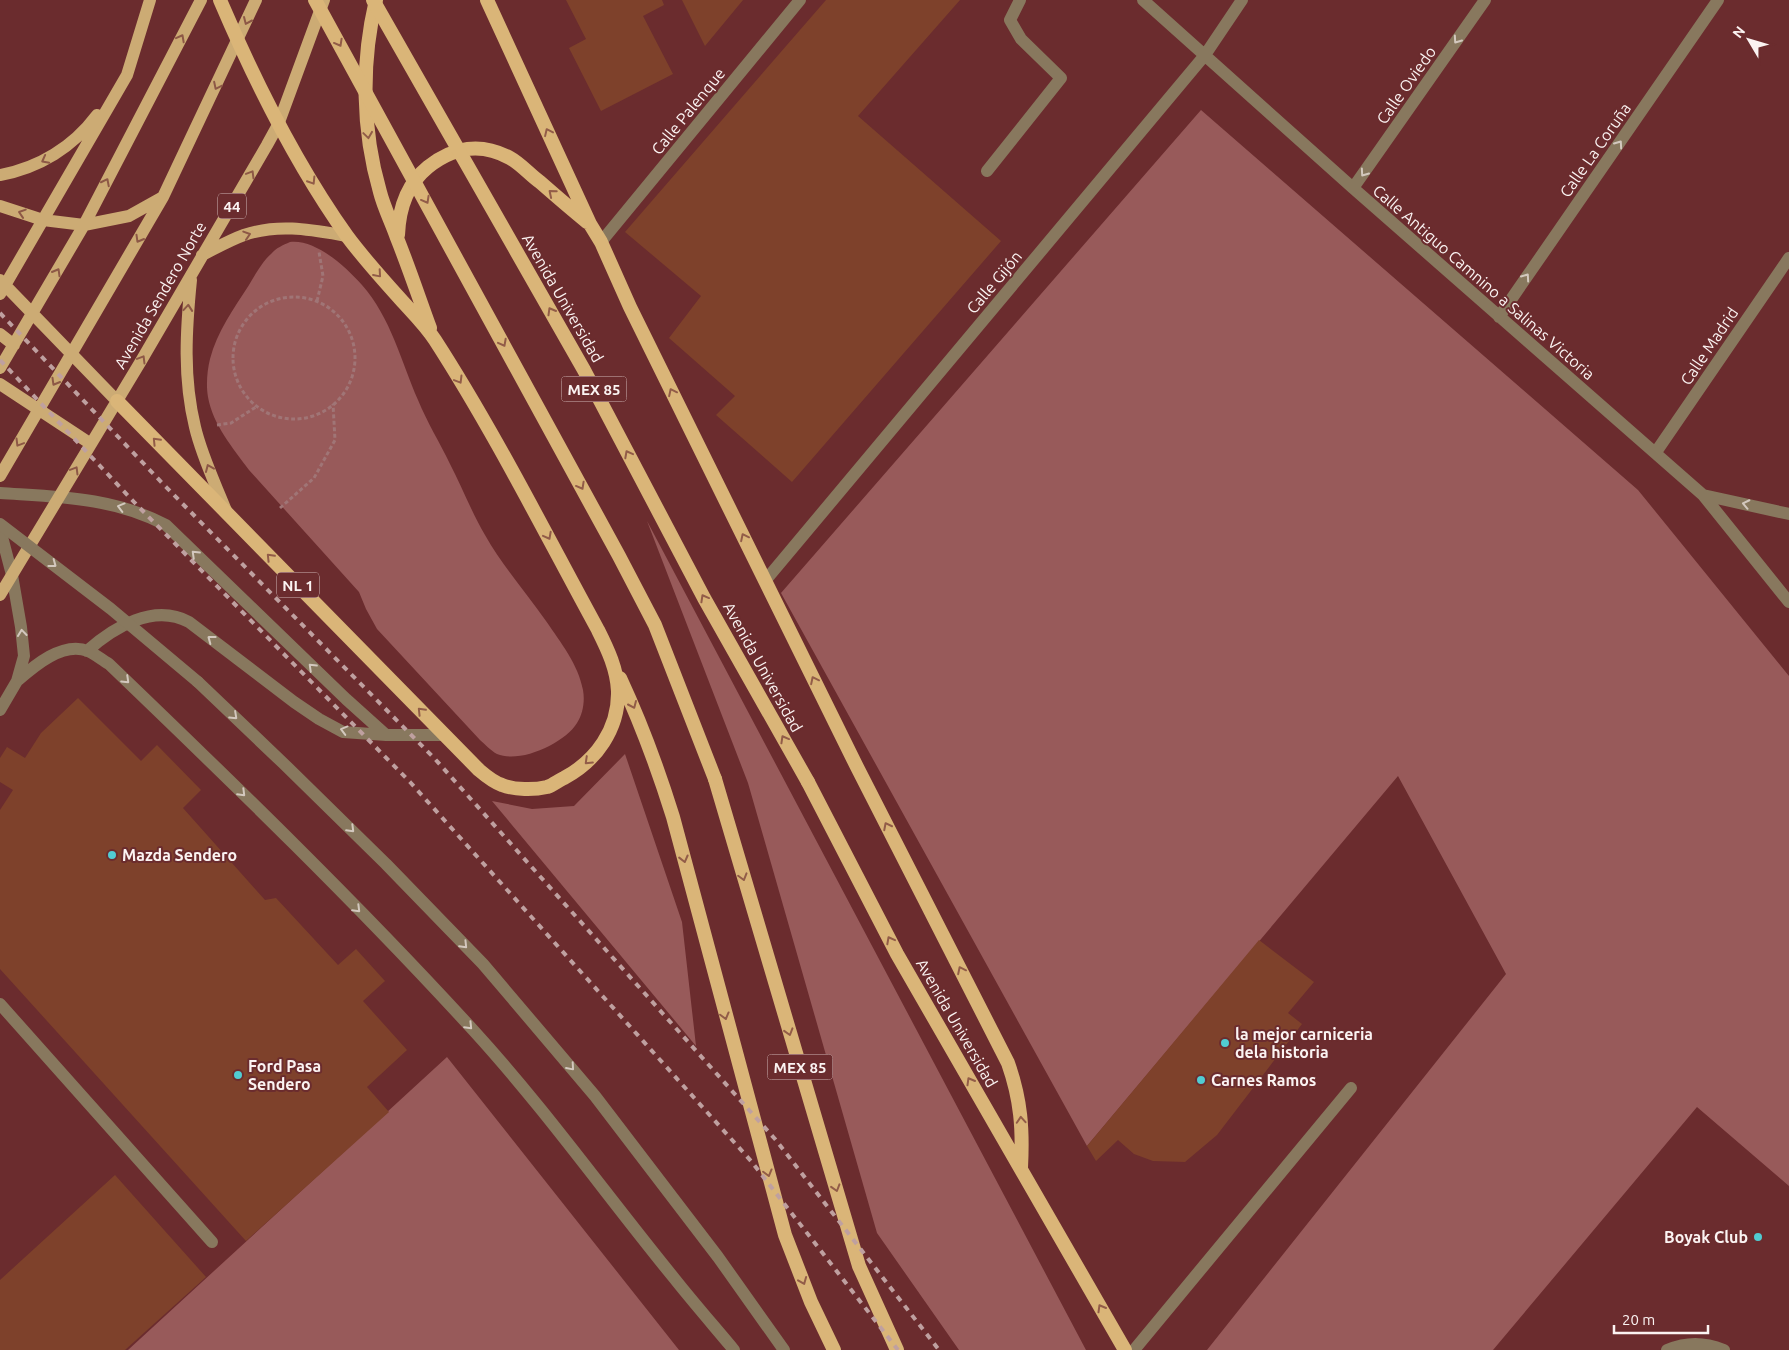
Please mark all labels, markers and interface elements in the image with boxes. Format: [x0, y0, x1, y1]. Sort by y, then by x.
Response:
north arrow [1724, 15, 1774, 65]
one-way arrow [242, 16, 253, 25]
text: N [1729, 23, 1748, 41]
one-way arrow [175, 34, 185, 43]
one-way arrow [1454, 34, 1463, 44]
one-way arrow [332, 37, 342, 46]
street label: Calle Oviedo [1373, 43, 1439, 127]
street label: Calle Palenque [648, 64, 728, 158]
one-way arrow [212, 81, 223, 90]
street label: Calle La Coruña [1556, 99, 1634, 201]
one-way arrow [543, 128, 554, 137]
one-way arrow [362, 131, 373, 139]
one-way arrow [1613, 140, 1622, 149]
one-way arrow [42, 153, 51, 163]
one-way arrow [1361, 167, 1370, 177]
one-way arrow [244, 170, 254, 179]
one-way arrow [305, 176, 315, 185]
one-way arrow [100, 178, 110, 187]
street label: Calle Antiguo Camnino a Salinas Victoria [1370, 181, 1598, 383]
one-way arrow [549, 189, 558, 198]
road number: 44 [218, 194, 246, 218]
one-way arrow [420, 195, 430, 204]
one-way arrow [18, 209, 26, 219]
street label: Avenida Sendero Norte [111, 218, 209, 372]
one-way arrow [242, 230, 250, 240]
street label: Avenida Universidad [519, 231, 607, 365]
one-way arrow [135, 233, 145, 242]
street label: Calle Gijón [963, 247, 1025, 317]
one-way arrow [51, 268, 61, 277]
one-way arrow [372, 268, 381, 277]
one-way arrow [1520, 274, 1529, 283]
one-way arrow [182, 304, 193, 312]
street label: Calle Madrid [1676, 304, 1742, 388]
one-way arrow [547, 308, 557, 317]
one-way arrow [497, 338, 507, 347]
one-way arrow [136, 356, 146, 365]
one-way arrow [452, 374, 462, 383]
one-way arrow [52, 376, 62, 385]
road number: MEX 85 [562, 376, 626, 402]
one-way arrow [668, 388, 678, 397]
one-way arrow [16, 437, 26, 446]
one-way arrow [153, 438, 162, 447]
one-way arrow [625, 450, 635, 459]
one-way arrow [204, 464, 215, 473]
one-way arrow [69, 467, 79, 476]
one-way arrow [574, 481, 584, 490]
one-way arrow [1742, 500, 1751, 510]
one-way arrow [117, 502, 125, 512]
one-way arrow [541, 531, 551, 540]
one-way arrow [740, 533, 750, 542]
one-way arrow [192, 551, 201, 560]
one-way arrow [267, 554, 276, 563]
one-way arrow [47, 558, 56, 566]
road number: NL 1 [277, 572, 319, 598]
one-way arrow [700, 594, 710, 603]
street label: Avenida Universidad [720, 599, 806, 735]
one-way arrow [17, 629, 28, 637]
one-way arrow [208, 636, 217, 644]
one-way arrow [309, 663, 318, 672]
one-way arrow [120, 674, 129, 683]
one-way arrow [810, 676, 820, 685]
one-way arrow [626, 700, 637, 709]
one-way arrow [418, 707, 427, 716]
one-way arrow [228, 710, 237, 719]
one-way arrow [340, 725, 348, 736]
one-way arrow [780, 736, 790, 745]
one-way arrow [584, 755, 593, 764]
one-way arrow [236, 788, 245, 797]
one-way arrow [883, 822, 893, 831]
one-way arrow [345, 823, 354, 832]
place label: Mazda Sendero [122, 846, 237, 864]
marker: Mazda Sendero [106, 849, 118, 861]
one-way arrow [678, 854, 689, 863]
one-way arrow [738, 872, 748, 880]
one-way arrow [351, 903, 360, 912]
one-way arrow [886, 936, 896, 945]
one-way arrow [458, 939, 467, 948]
street label: Avenida Universidad [913, 956, 1001, 1090]
one-way arrow [957, 966, 968, 975]
one-way arrow [720, 1011, 730, 1019]
one-way arrow [463, 1021, 472, 1030]
place label: la mejor carniceria dela historia [1235, 1025, 1373, 1061]
one-way arrow [784, 1028, 794, 1036]
marker: la mejor carniceria dela historia [1219, 1037, 1231, 1049]
road number: MEX 85 [768, 1054, 832, 1080]
place label: Ford Pasa Sendero [248, 1057, 321, 1093]
one-way arrow [565, 1061, 574, 1070]
marker: Ford Pasa Sendero [232, 1069, 244, 1081]
place label: Carnes Ramos [1211, 1071, 1316, 1089]
marker: Carnes Ramos [1195, 1074, 1207, 1086]
one-way arrow [967, 1077, 977, 1086]
one-way arrow [1016, 1116, 1027, 1124]
one-way arrow [762, 1168, 772, 1176]
one-way arrow [830, 1184, 840, 1192]
place label: Boyak Club [1664, 1228, 1748, 1246]
marker: Boyak Club [1752, 1231, 1764, 1243]
one-way arrow [797, 1276, 807, 1285]
scale bar [1614, 1302, 1708, 1334]
one-way arrow [1097, 1304, 1107, 1313]
text: 20 m [1622, 1311, 1655, 1328]

